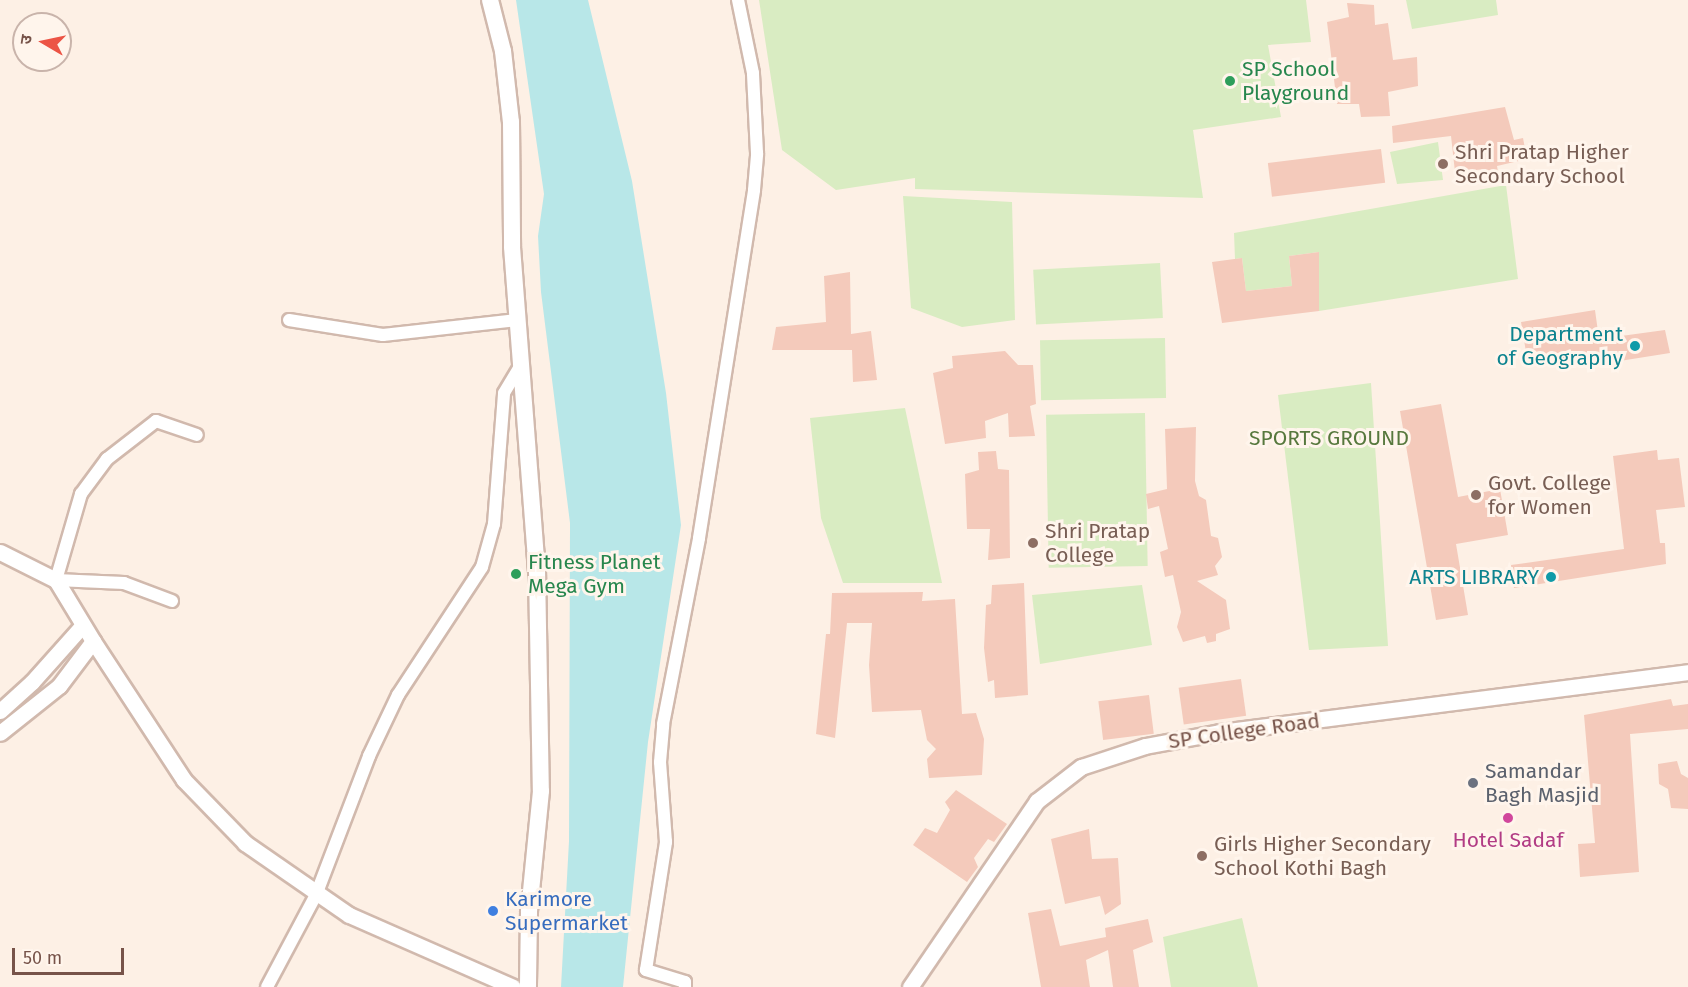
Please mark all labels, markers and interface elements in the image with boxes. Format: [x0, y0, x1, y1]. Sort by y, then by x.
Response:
north arrow [12, 12, 72, 72]
text: उ [16, 33, 36, 46]
place label: SP School Playground [1242, 56, 1349, 106]
marker: SP School Playground [1223, 74, 1237, 88]
place label: Shri Pratap Higher Secondary School [1455, 139, 1629, 189]
marker: Shri Pratap Higher Secondary School [1436, 157, 1450, 171]
place label: Department of Geography [1496, 321, 1623, 371]
marker: Department of Geography [1628, 339, 1642, 353]
park label: SPORTS GROUND [1249, 425, 1409, 451]
place label: Govt. College for Women [1488, 470, 1611, 520]
marker: Govt. College for Women [1469, 488, 1483, 502]
place label: Shri Pratap College [1045, 518, 1150, 568]
marker: Shri Pratap College [1026, 536, 1040, 550]
place label: Fitness Planet Mega Gym [528, 549, 661, 599]
place label: ARTS LIBRARY [1409, 564, 1539, 590]
marker: Fitness Planet Mega Gym [509, 567, 523, 581]
marker: ARTS LIBRARY [1544, 570, 1558, 584]
street label: SP College Road [1167, 708, 1321, 754]
place label: Samandar Bagh Masjid [1485, 758, 1599, 808]
marker: Samandar Bagh Masjid [1466, 776, 1480, 790]
marker: Hotel Sadaf [1501, 811, 1515, 825]
place label: Hotel Sadaf [1453, 827, 1563, 853]
place label: Girls Higher Secondary School Kothi Bagh [1214, 831, 1431, 881]
marker: Girls Higher Secondary School Kothi Bagh [1195, 849, 1209, 863]
place label: Karimore Supermarket [505, 886, 628, 936]
marker: Karimore Supermarket [486, 904, 500, 918]
scale bar [15, 936, 128, 974]
text: 50 m [23, 947, 62, 969]

